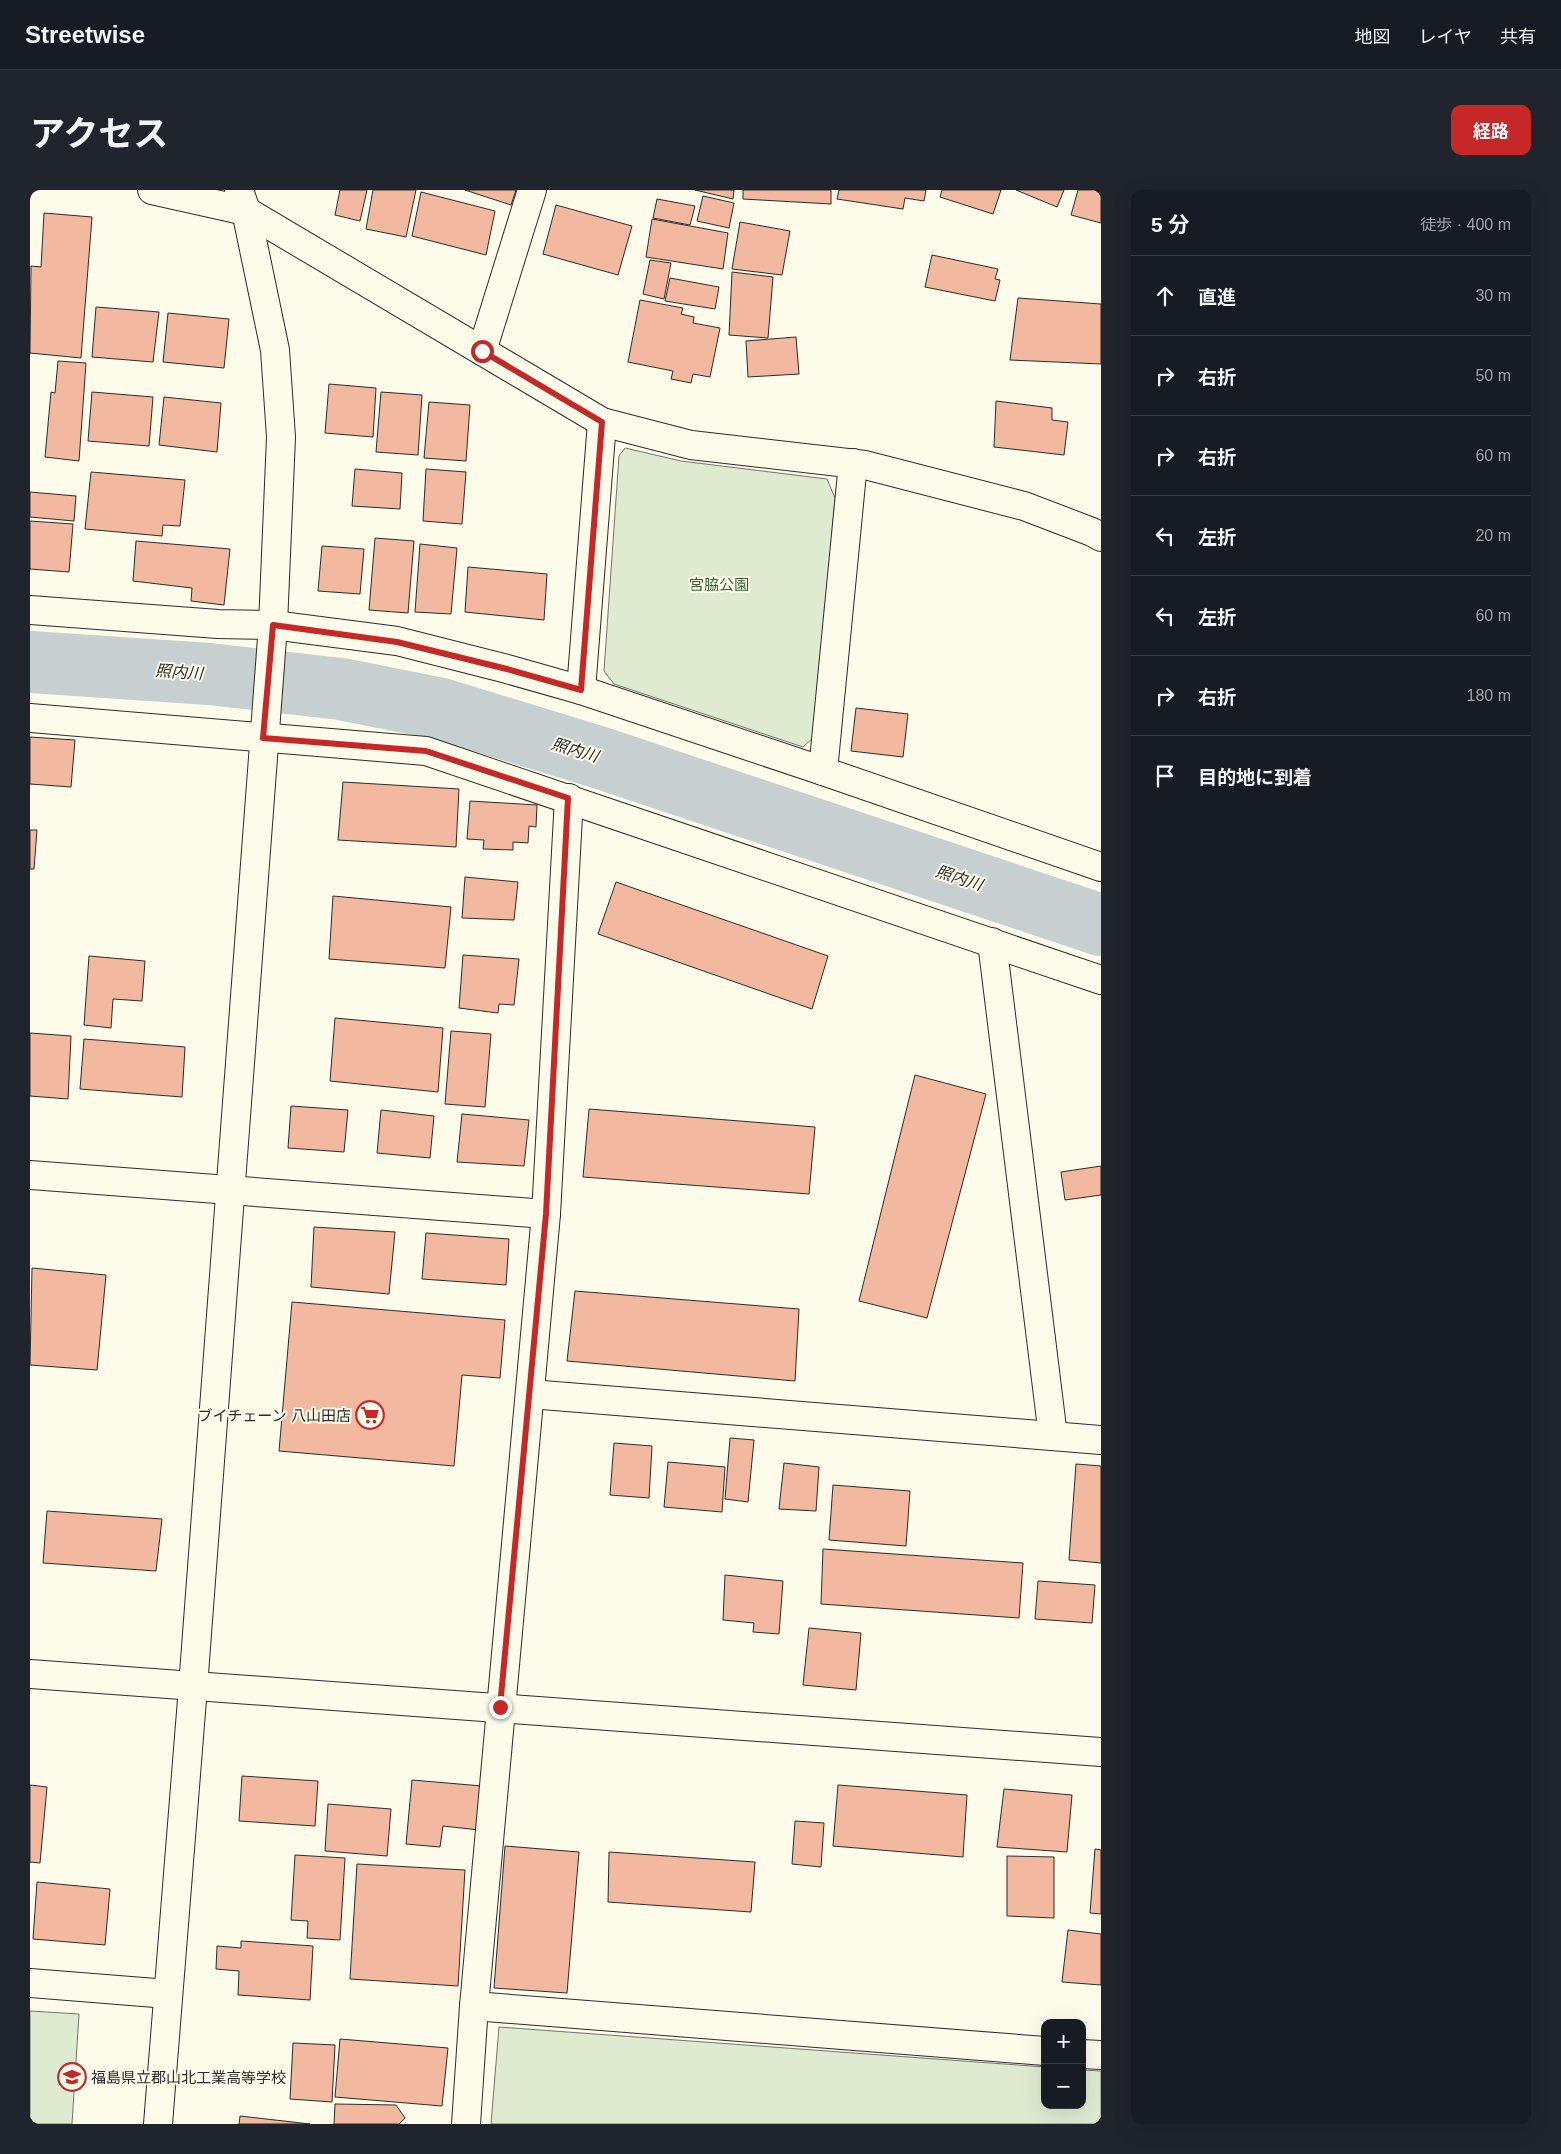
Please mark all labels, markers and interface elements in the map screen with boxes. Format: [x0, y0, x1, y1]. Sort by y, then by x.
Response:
text: Streetwise [25, 21, 145, 48]
text: 地図 [1355, 27, 1391, 47]
text: レイヤ [1419, 27, 1472, 47]
text: 共有 [1500, 27, 1536, 47]
button: 経路 [1451, 105, 1531, 155]
text: アクセス [30, 114, 168, 153]
text: 5 分 [1151, 213, 1190, 236]
text: 徒歩 · 400 m [1420, 216, 1511, 233]
icon: ahead [1151, 282, 1179, 310]
text: 直進 [1198, 287, 1236, 308]
text: 30 m [1475, 287, 1511, 304]
route start [471, 340, 494, 363]
icon: right [1151, 362, 1179, 390]
text: 右折 [1198, 367, 1236, 388]
text: 50 m [1475, 367, 1511, 384]
icon: right [1151, 442, 1179, 470]
text: 右折 [1198, 447, 1236, 468]
text: 60 m [1475, 447, 1511, 464]
icon: left [1151, 522, 1179, 550]
text: 左折 [1198, 527, 1236, 548]
text: 20 m [1475, 527, 1511, 544]
park label: 宮脇公園 [689, 576, 749, 593]
icon: left [1151, 602, 1179, 630]
text: 左折 [1198, 607, 1236, 628]
text: 60 m [1475, 607, 1511, 624]
water label: 照内川 [154, 662, 206, 682]
icon: right [1151, 682, 1179, 710]
text: 右折 [1198, 687, 1236, 708]
text: 180 m [1467, 687, 1511, 704]
water label: 照内川 [550, 735, 602, 766]
icon: arrive [1151, 762, 1179, 790]
text: 目的地に到着 [1198, 767, 1312, 788]
water label: 照内川 [934, 862, 986, 894]
supermarket icon: ブイチェーン 八山田店 [355, 1400, 385, 1430]
place label: ブイチェーン 八山田店 [198, 1407, 351, 1424]
route end [489, 1696, 512, 1719]
map controls [1041, 2019, 1086, 2109]
button: + [1041, 2019, 1086, 2064]
school or university icon: 福島県立郡山北工業高等学校 [57, 2062, 87, 2092]
button: − [1041, 2064, 1086, 2109]
place label: 福島県立郡山北工業高等学校 [91, 2069, 286, 2086]

